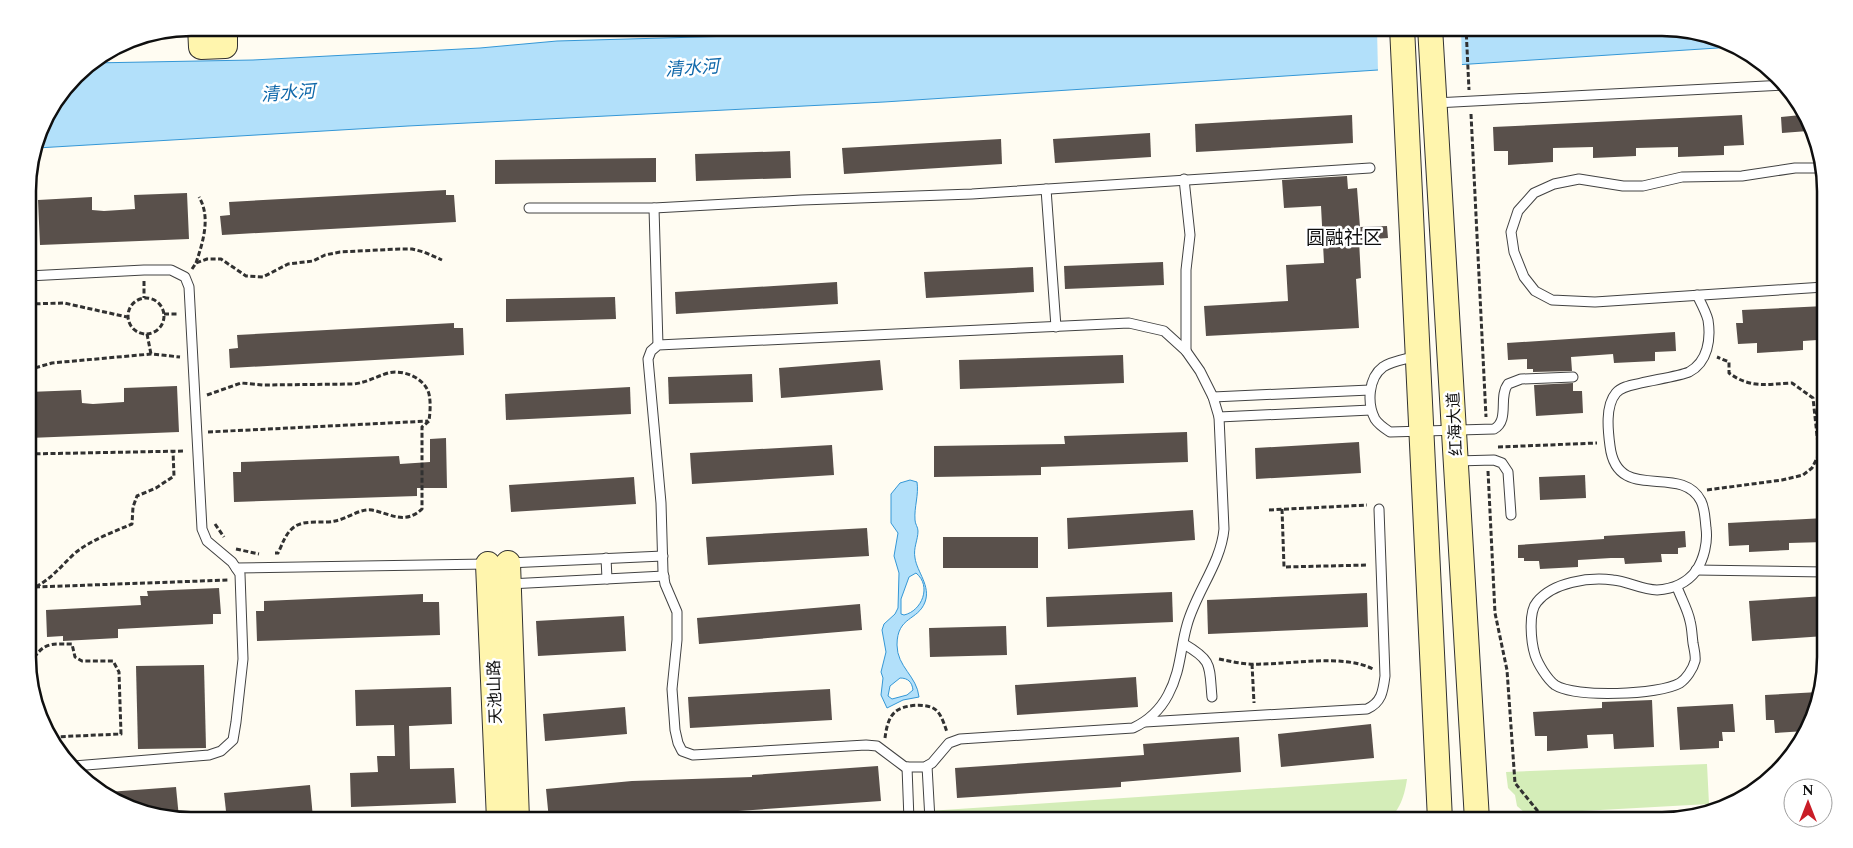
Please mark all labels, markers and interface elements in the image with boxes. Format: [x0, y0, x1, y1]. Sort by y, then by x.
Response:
water label: 清水河 [664, 53, 723, 84]
water label: 清水河 [260, 78, 319, 109]
district label: 圆融社区 [1306, 224, 1382, 253]
street label: 红海大道 [1441, 391, 1469, 457]
street label: 天池山路 [482, 660, 508, 724]
north arrow [1783, 778, 1833, 828]
text: N [1802, 780, 1814, 801]

